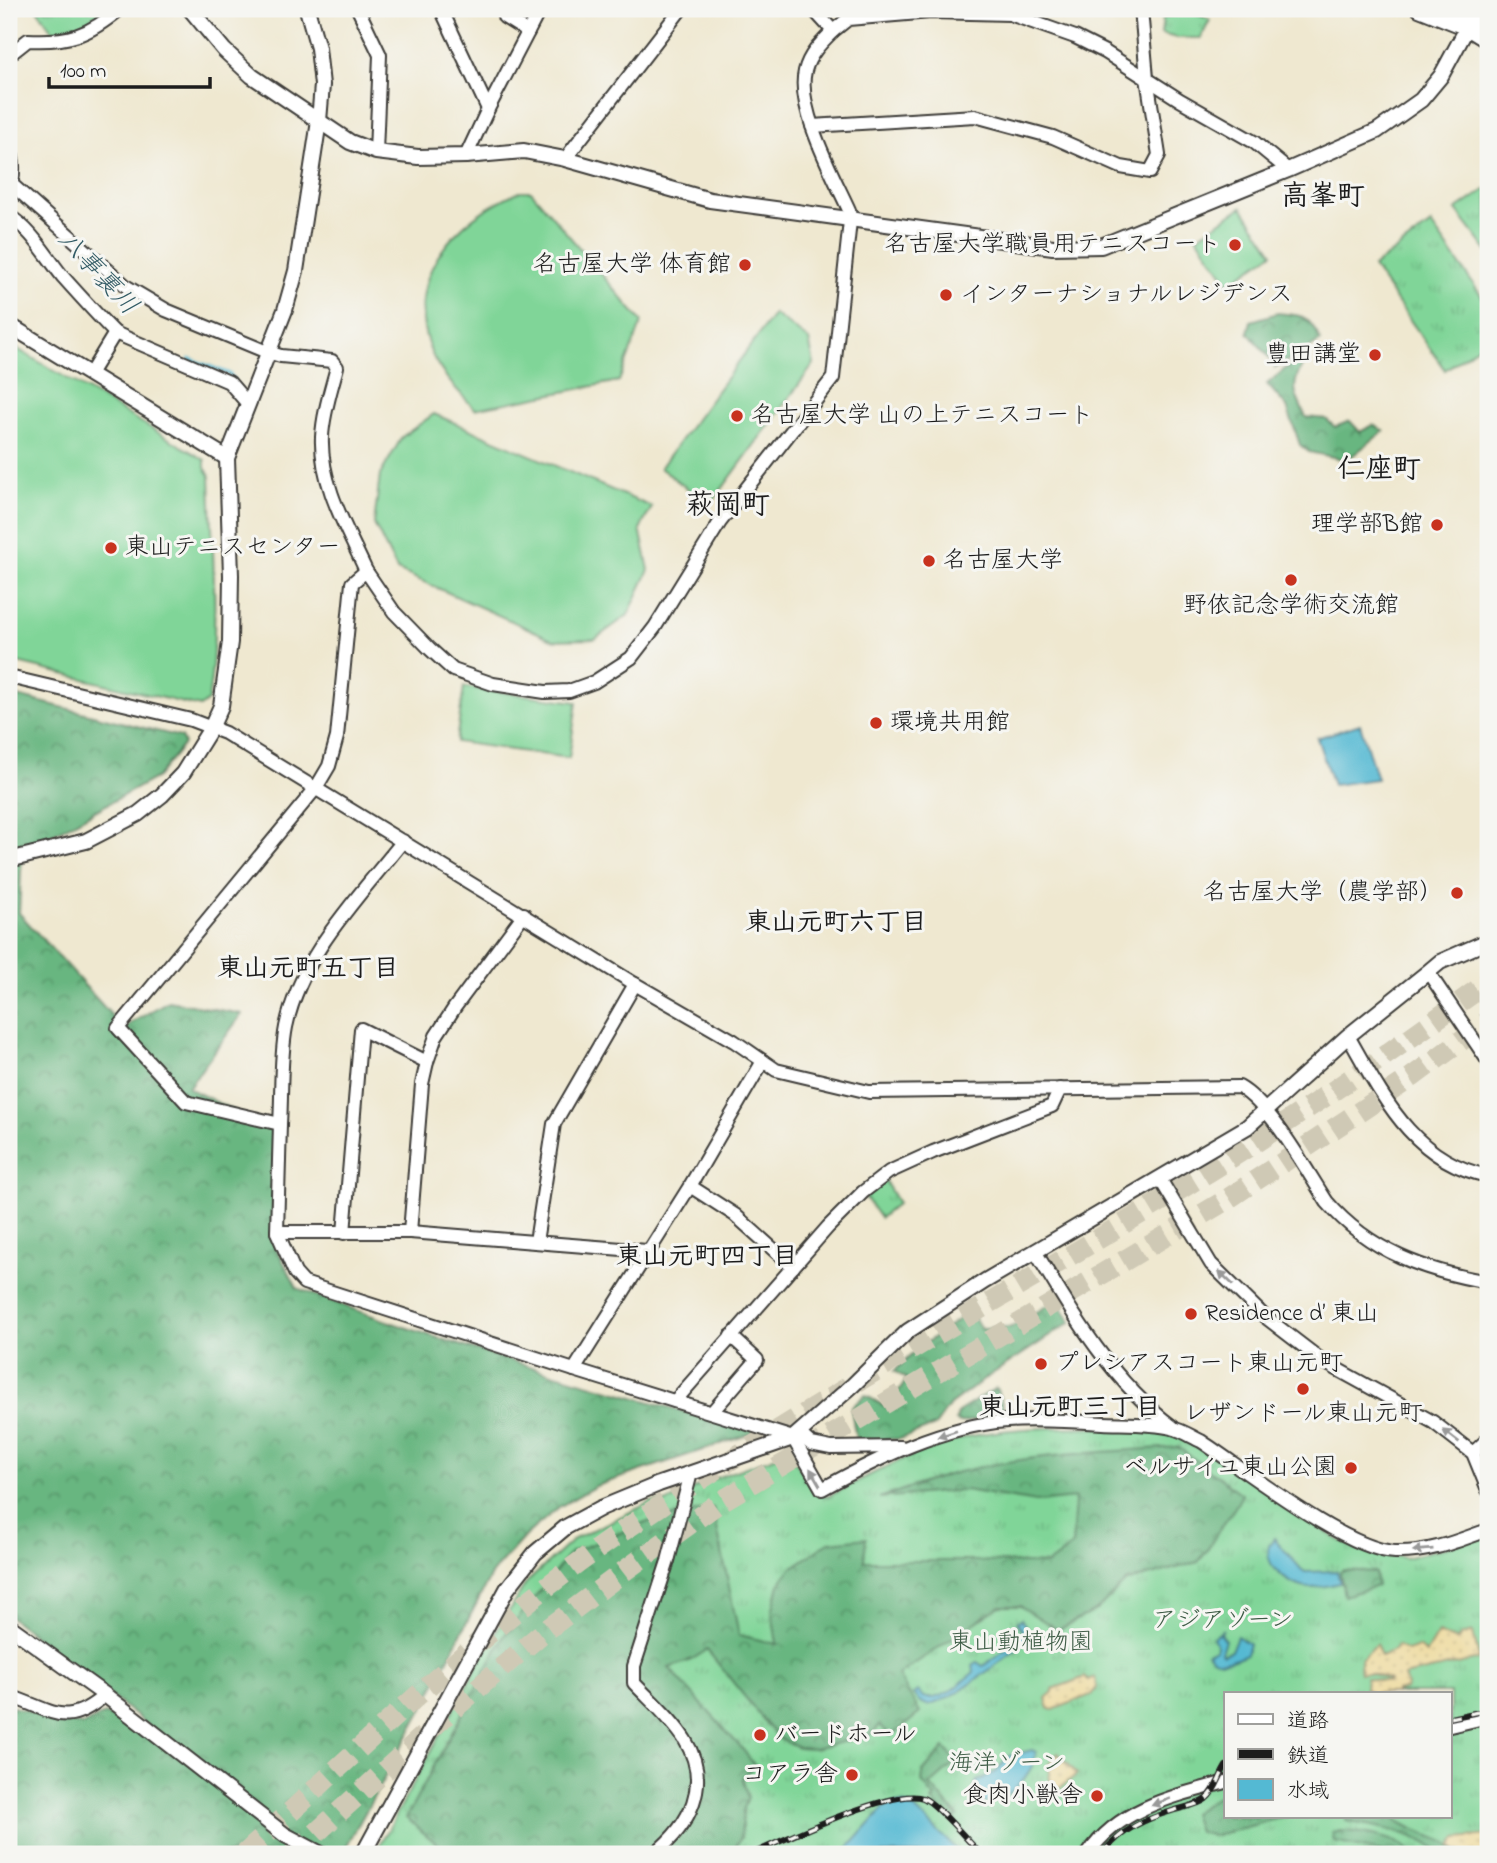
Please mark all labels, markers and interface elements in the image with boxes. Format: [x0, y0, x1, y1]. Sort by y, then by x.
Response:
scale bar [49, 46, 210, 90]
text: 100 m [60, 57, 106, 87]
district label: 高峯町 [1281, 177, 1365, 218]
water label: 八事裏川 [48, 223, 146, 325]
place label: 名古屋大学職員用テニスコート [885, 228, 1221, 263]
marker: 名古屋大学職員用テニスコート [1227, 237, 1243, 253]
place label: 名古屋大学 体育館 [533, 248, 731, 283]
marker: 名古屋大学 体育館 [737, 257, 753, 273]
place label: インターナショナルレジデンス [960, 278, 1293, 313]
marker: インターナショナルレジデンス [938, 287, 954, 303]
place label: 豊田講堂 [1265, 338, 1361, 373]
marker: 豊田講堂 [1367, 347, 1383, 363]
place label: 名古屋大学 山の上テニスコート [751, 399, 1093, 434]
marker: 名古屋大学 山の上テニスコート [729, 408, 745, 424]
district label: 仁座町 [1337, 450, 1421, 491]
district label: 萩岡町 [686, 486, 770, 527]
place label: 理学部B館 [1311, 508, 1423, 543]
marker: 理学部B館 [1429, 517, 1445, 533]
place label: 東山テニスセンター [125, 531, 341, 566]
marker: 東山テニスセンター [103, 540, 119, 556]
place label: 名古屋大学 [943, 544, 1063, 579]
marker: 名古屋大学 [921, 553, 937, 569]
marker: 野依記念学術交流館 [1283, 572, 1299, 588]
place label: 野依記念学術交流館 [1183, 589, 1399, 624]
place label: 環境共用館 [890, 706, 1010, 741]
marker: 環境共用館 [868, 715, 884, 731]
place label: 名古屋大学（農学部） [1203, 876, 1443, 911]
marker: 名古屋大学（農学部） [1449, 885, 1465, 901]
district label: 東山元町六丁目 [745, 905, 927, 943]
district label: 東山元町五丁目 [217, 951, 399, 989]
district label: 東山元町四丁目 [616, 1239, 798, 1277]
one-way arrow [1217, 1270, 1234, 1287]
place label: Residence d’ 東山 [1205, 1297, 1379, 1332]
marker: Residence d’ 東山 [1183, 1306, 1199, 1322]
place label: プレシアスコート東山元町 [1055, 1347, 1343, 1382]
marker: プレシアスコート東山元町 [1033, 1356, 1049, 1372]
marker: レザンドール東山元町 [1295, 1381, 1311, 1397]
district label: 東山元町三丁目 [979, 1390, 1161, 1428]
place label: レザンドール東山元町 [1183, 1397, 1423, 1432]
one-way arrow [937, 1429, 958, 1440]
one-way arrow [1442, 1429, 1460, 1443]
place label: ベルサイユ東山公園 [1123, 1451, 1337, 1486]
marker: ベルサイユ東山公園 [1343, 1460, 1359, 1476]
one-way arrow [809, 1467, 821, 1486]
one-way arrow [1412, 1545, 1434, 1556]
park label: アジアゾーン [1152, 1604, 1294, 1639]
park label: 東山動植物園 [949, 1626, 1093, 1661]
legend [1224, 1692, 1452, 1818]
text: 道路 [1287, 1707, 1329, 1737]
place label: バードホール [774, 1718, 917, 1753]
marker: バードホール [752, 1727, 768, 1743]
text: 鉄道 [1287, 1742, 1329, 1772]
park label: 海洋ゾーン [949, 1747, 1065, 1782]
place label: コアラ舎 [742, 1758, 838, 1793]
marker: コアラ舎 [844, 1767, 860, 1783]
text: 水域 [1287, 1777, 1329, 1807]
place label: 食肉小獣舎 [963, 1779, 1083, 1814]
marker: 食肉小獣舎 [1089, 1788, 1105, 1804]
one-way arrow [1150, 1797, 1171, 1808]

